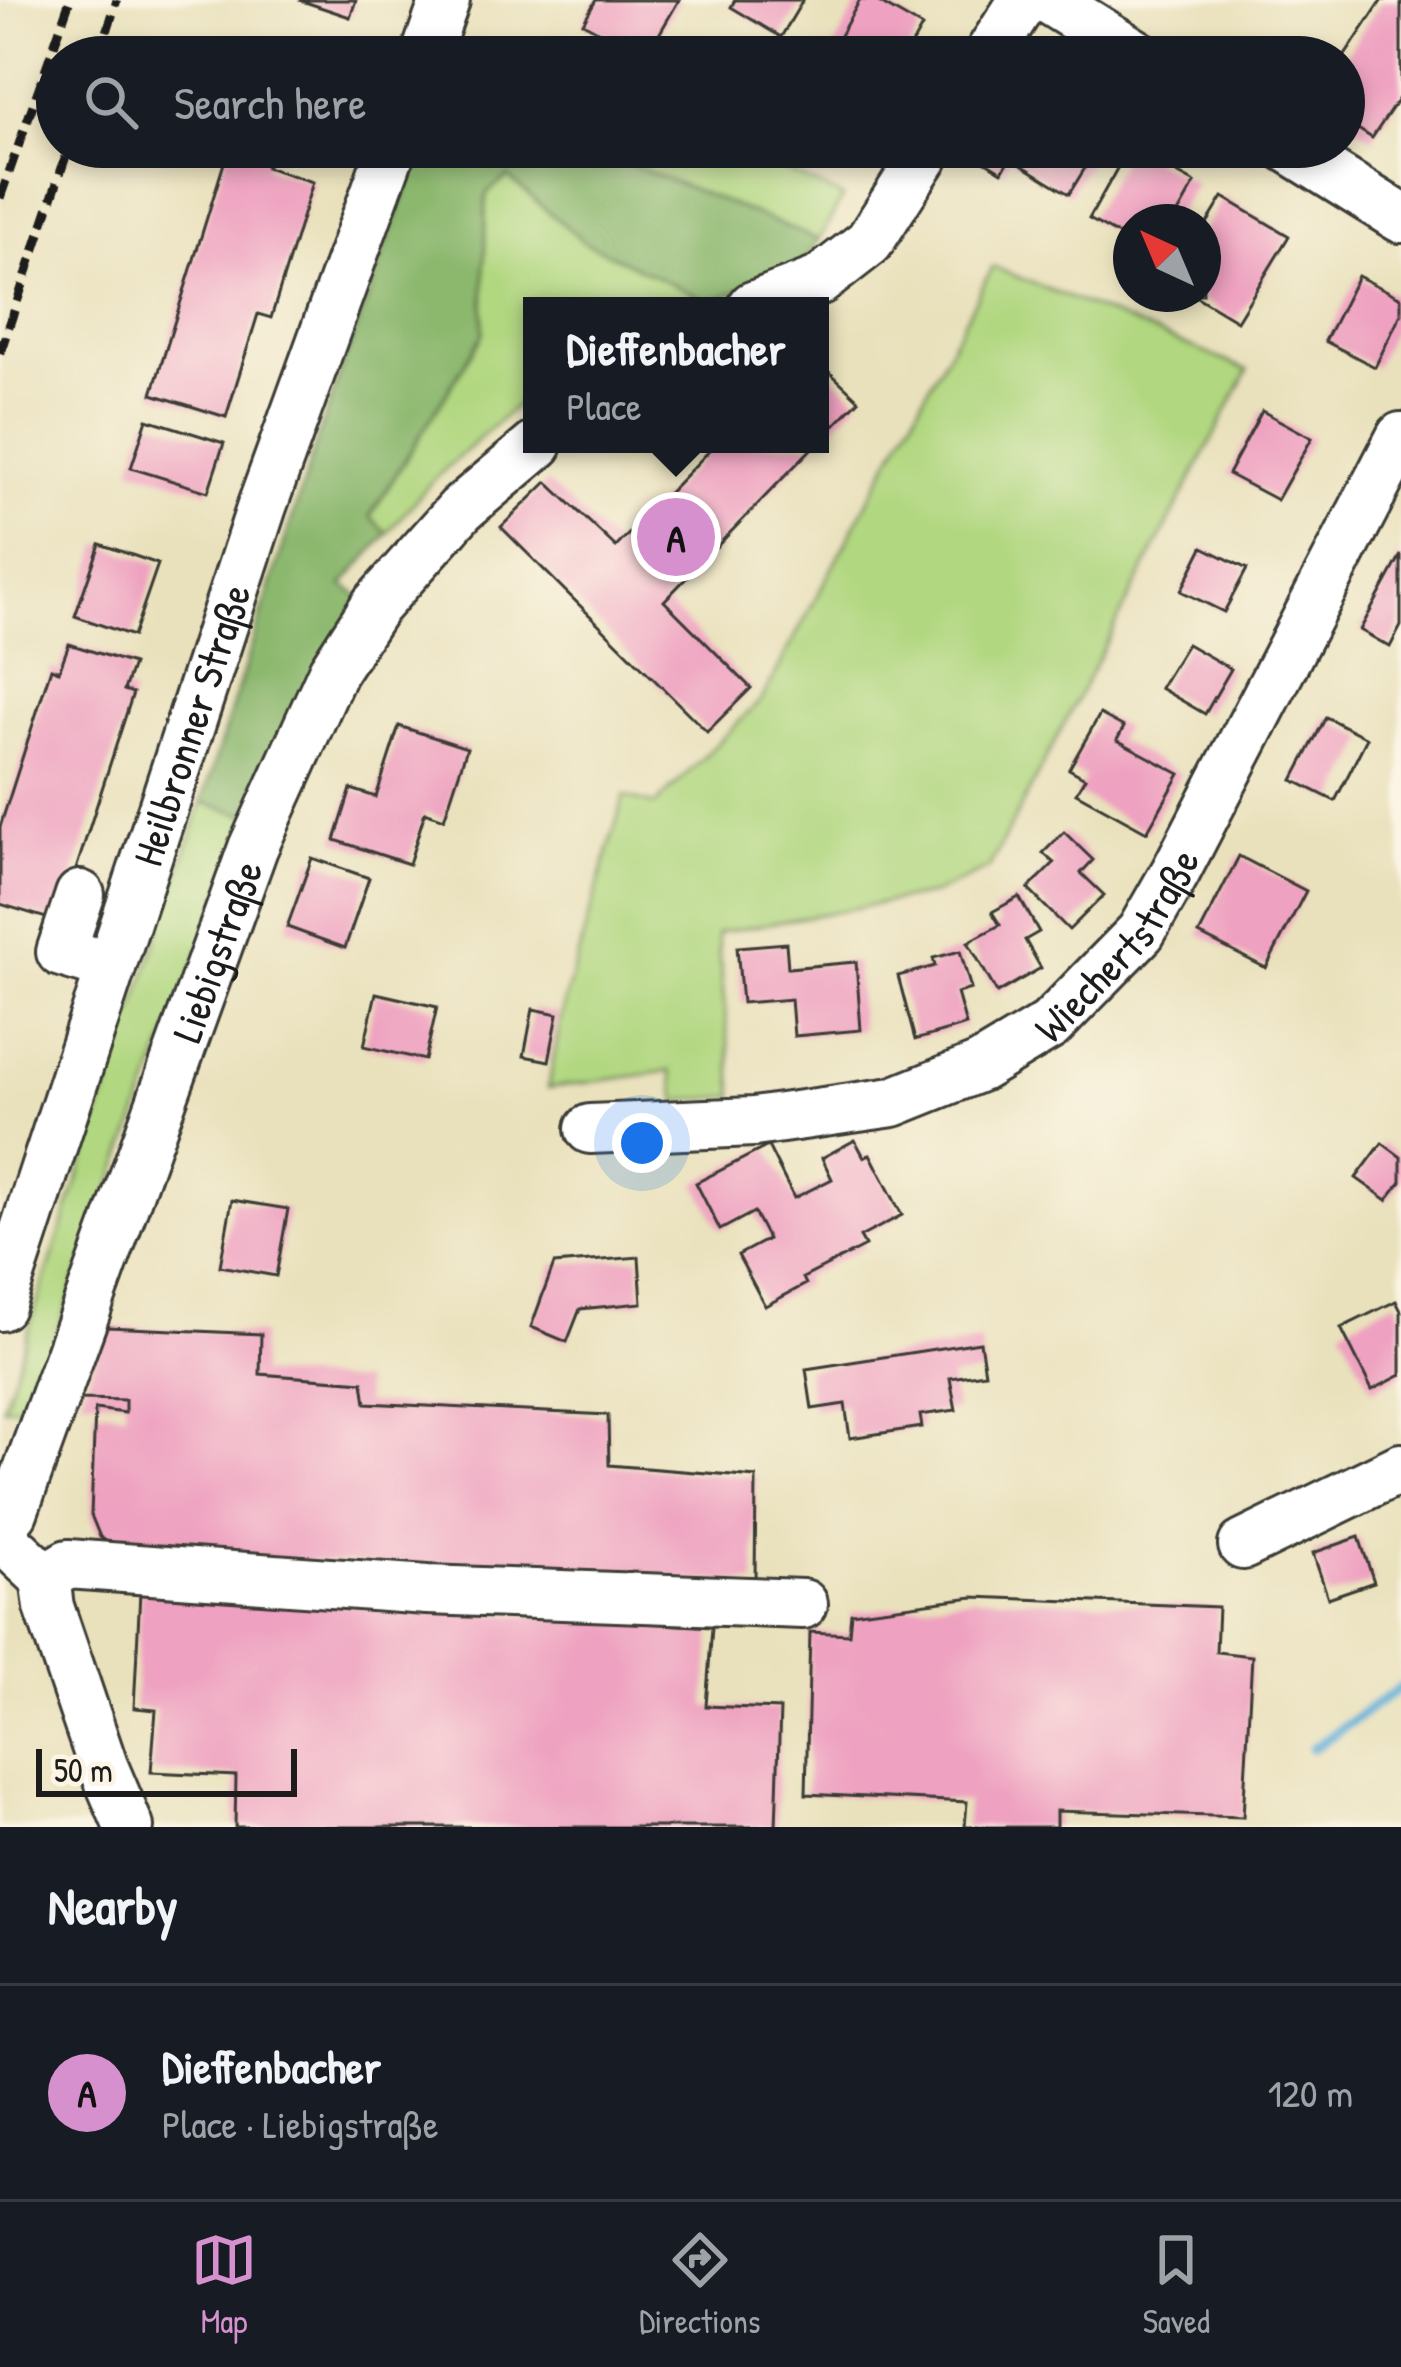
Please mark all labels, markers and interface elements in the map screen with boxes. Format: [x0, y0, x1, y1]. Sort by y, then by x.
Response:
search box [36, 36, 1365, 168]
icon: search [78, 69, 144, 135]
text: Search here [174, 72, 366, 133]
north arrow [1113, 204, 1221, 312]
popup [523, 297, 829, 453]
text: Dieffenbacher [566, 318, 786, 379]
text: Place [566, 379, 642, 432]
pin: A [637, 492, 715, 582]
street label: Heilbronner Straße [118, 576, 263, 873]
street label: Wiechertstraße [1021, 838, 1212, 1054]
street label: Liebigstraße [157, 852, 275, 1050]
your location [612, 1113, 672, 1173]
scale bar [36, 1743, 297, 1796]
text: 50 m [54, 1748, 113, 1792]
text: Nearby [48, 1871, 178, 1940]
text: Dieffenbacher [162, 2036, 381, 2097]
text: A [77, 2066, 97, 2119]
text: 120 m [1268, 2066, 1353, 2119]
text: Place · Liebigstraße [162, 2097, 439, 2150]
tab: Map [191, 2227, 257, 2343]
tab: Directions [639, 2227, 761, 2343]
tab: Saved [1143, 2227, 1210, 2343]

